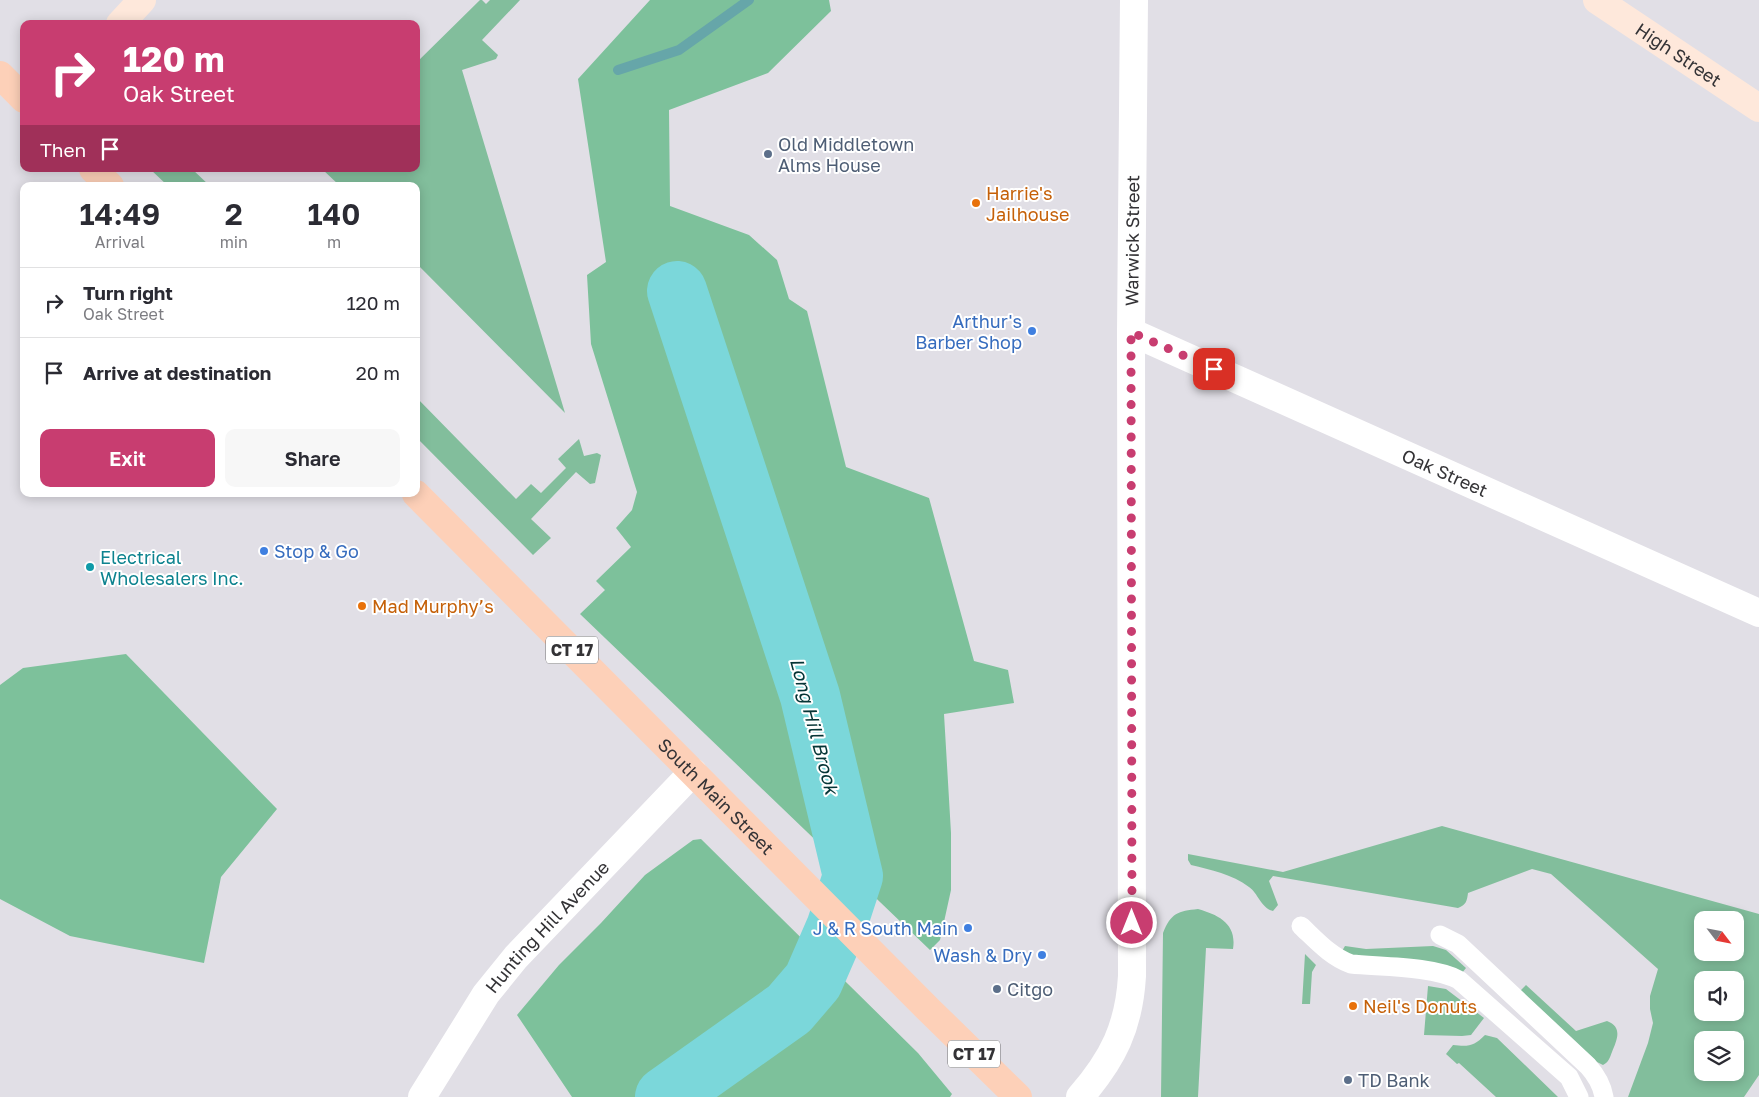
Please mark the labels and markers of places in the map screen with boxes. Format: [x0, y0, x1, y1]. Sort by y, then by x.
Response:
place label: Old Middletown Alms House [778, 133, 914, 176]
marker: Old Middletown Alms House [762, 148, 774, 160]
place label: Harrie's Jailhouse [986, 182, 1069, 225]
marker: Harrie's Jailhouse [970, 197, 982, 209]
place label: Arthur's Barber Shop [915, 310, 1022, 353]
marker: Arthur's Barber Shop [1026, 325, 1038, 337]
pin [1193, 348, 1235, 390]
place label: Stop & Go [274, 540, 359, 562]
marker: Stop & Go [258, 545, 270, 557]
place label: Electrical Wholesalers Inc. [100, 546, 244, 589]
marker: Electrical Wholesalers Inc. [84, 561, 96, 573]
place label: Mad Murphy’s [372, 595, 494, 617]
marker: Mad Murphy’s [356, 600, 368, 612]
place label: J & R South Main [813, 917, 958, 939]
marker: J & R South Main [962, 922, 974, 934]
place label: Wash & Dry [933, 944, 1032, 966]
marker: Wash & Dry [1036, 949, 1048, 961]
place label: Citgo [1007, 978, 1053, 1000]
marker: Citgo [991, 983, 1003, 995]
place label: Neil's Donuts [1363, 995, 1477, 1017]
marker: Neil's Donuts [1347, 1000, 1359, 1012]
place label: TD Bank [1358, 1069, 1430, 1091]
marker: TD Bank [1342, 1074, 1354, 1086]

